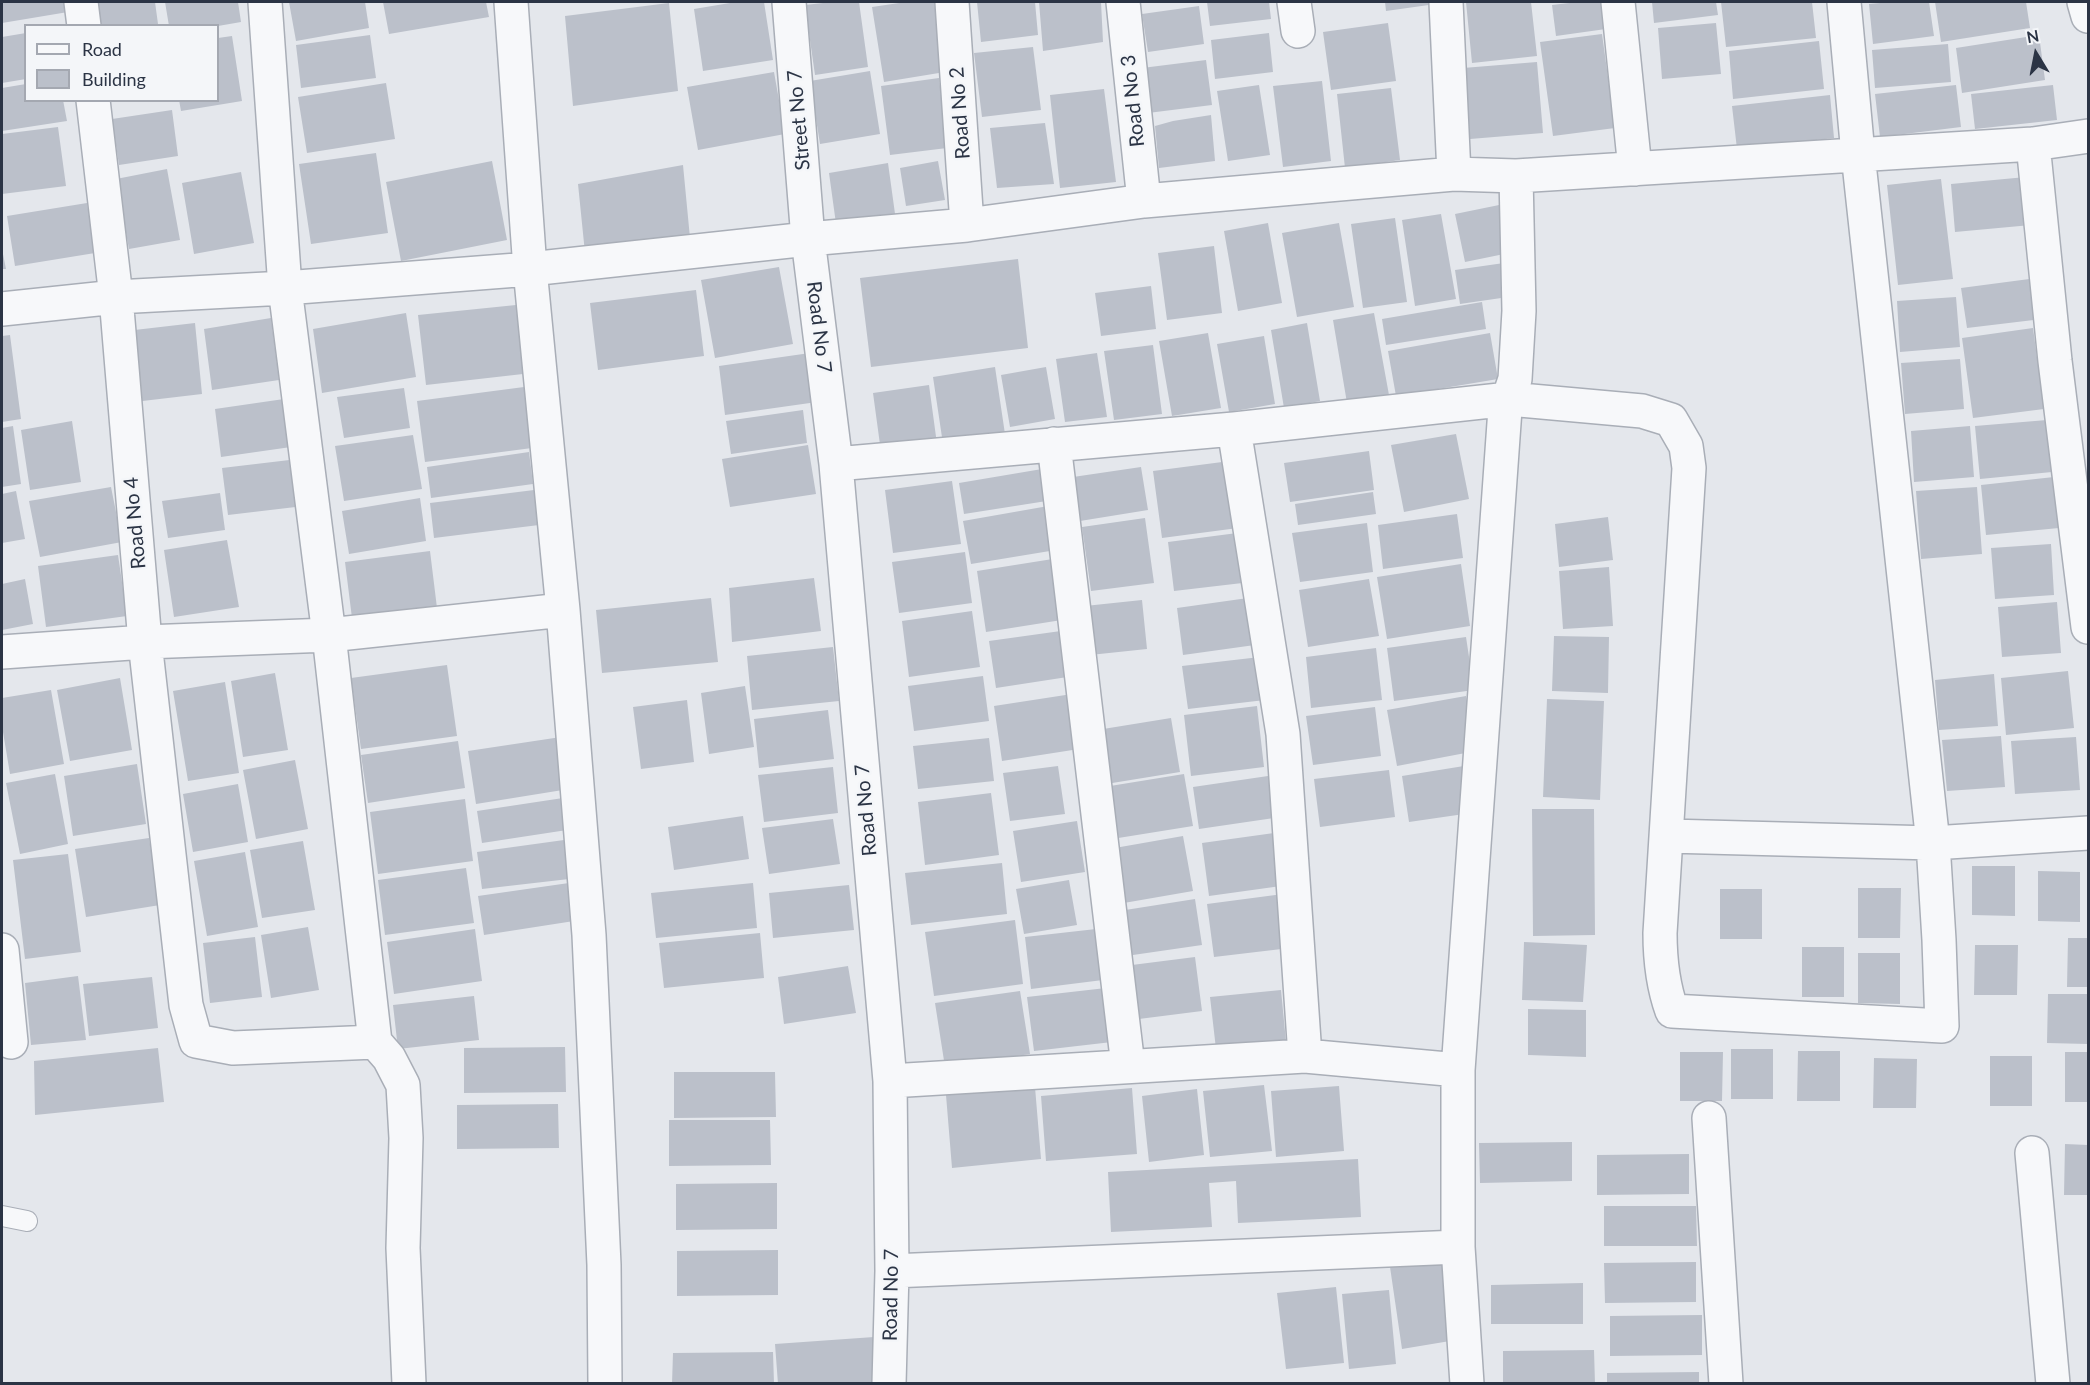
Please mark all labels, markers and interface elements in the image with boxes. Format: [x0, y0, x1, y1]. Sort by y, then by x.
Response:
legend [24, 24, 219, 102]
north arrow [2006, 24, 2066, 84]
text: N [2025, 25, 2040, 46]
text: Road [82, 38, 122, 60]
street label: Road No 3 [1116, 54, 1150, 148]
street label: Road No 2 [945, 66, 975, 160]
text: Building [82, 68, 146, 90]
street label: Street No 7 [783, 69, 815, 171]
street label: Road No 7 [801, 280, 837, 374]
street label: Road No 4 [119, 476, 151, 570]
street label: Road No 7 [850, 763, 882, 857]
street label: Road No 7 [878, 1249, 904, 1341]

